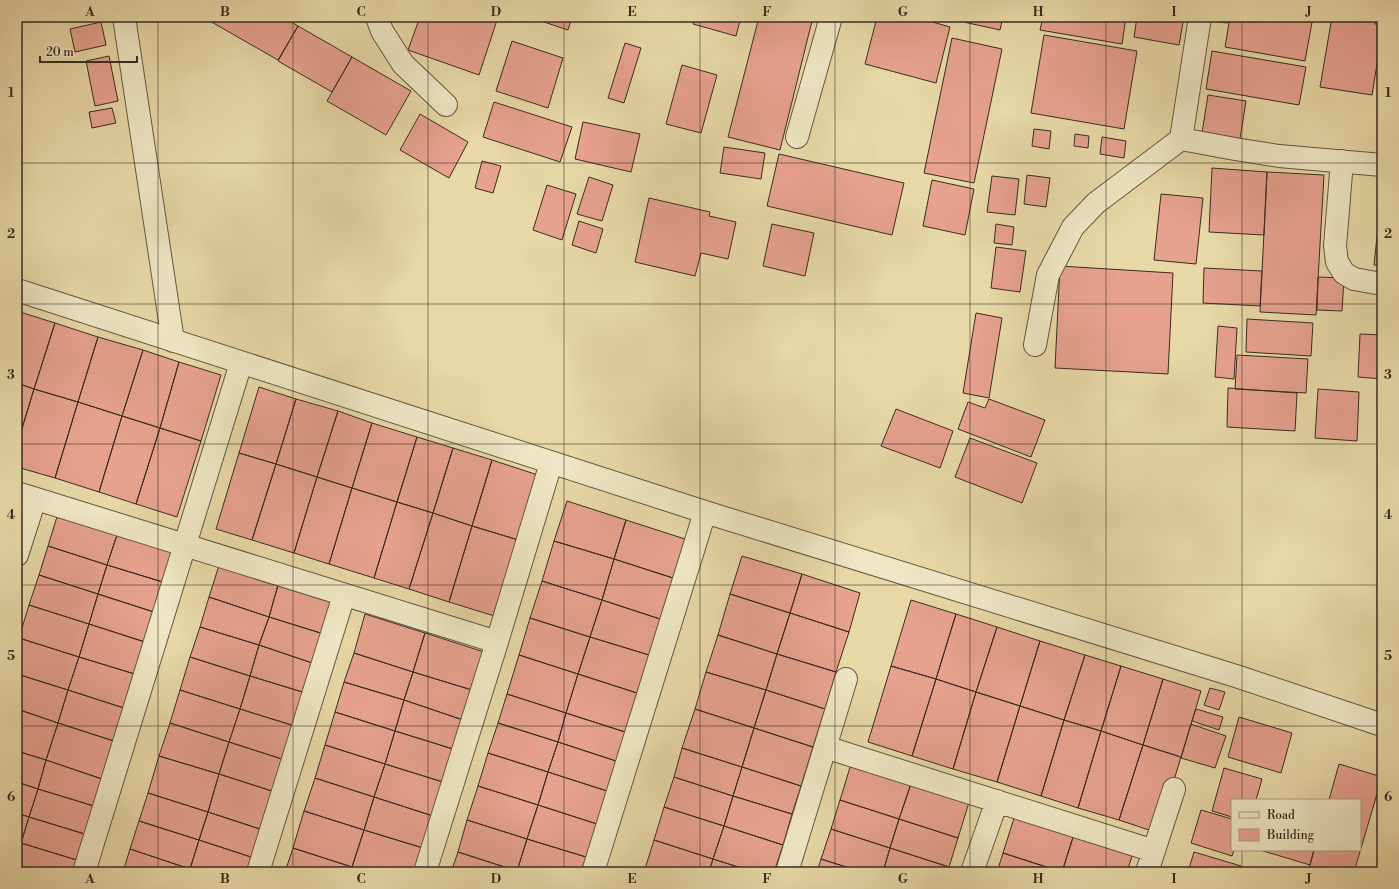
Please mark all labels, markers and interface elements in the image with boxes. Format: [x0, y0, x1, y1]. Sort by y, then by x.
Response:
text: A [84, 4, 95, 20]
text: B [220, 4, 230, 20]
text: C [356, 4, 366, 20]
text: D [491, 4, 501, 20]
text: E [627, 4, 637, 20]
text: F [762, 4, 772, 20]
text: G [898, 4, 909, 20]
text: H [1033, 4, 1044, 20]
text: I [1171, 4, 1177, 20]
text: J [1304, 4, 1312, 20]
scale bar [40, 38, 137, 64]
text: 20 m [46, 45, 74, 60]
text: 1 [8, 85, 15, 101]
text: 1 [1385, 85, 1392, 101]
text: 2 [7, 226, 15, 242]
text: 2 [1384, 226, 1392, 242]
text: 3 [7, 367, 15, 383]
text: 3 [1384, 367, 1392, 383]
text: 4 [7, 507, 16, 523]
text: 4 [1384, 507, 1393, 523]
text: 5 [7, 648, 15, 664]
text: 5 [1384, 648, 1392, 664]
text: 6 [7, 789, 15, 805]
text: 6 [1384, 789, 1392, 805]
legend [1231, 799, 1361, 851]
text: Road [1267, 808, 1295, 823]
text: Building [1266, 828, 1315, 843]
text: A [84, 871, 95, 887]
text: B [220, 871, 230, 887]
text: C [356, 871, 366, 887]
text: D [491, 871, 501, 887]
text: E [627, 871, 637, 887]
text: F [762, 871, 772, 887]
text: G [898, 871, 909, 887]
text: H [1033, 871, 1044, 887]
text: I [1171, 871, 1177, 887]
text: J [1304, 871, 1312, 887]

